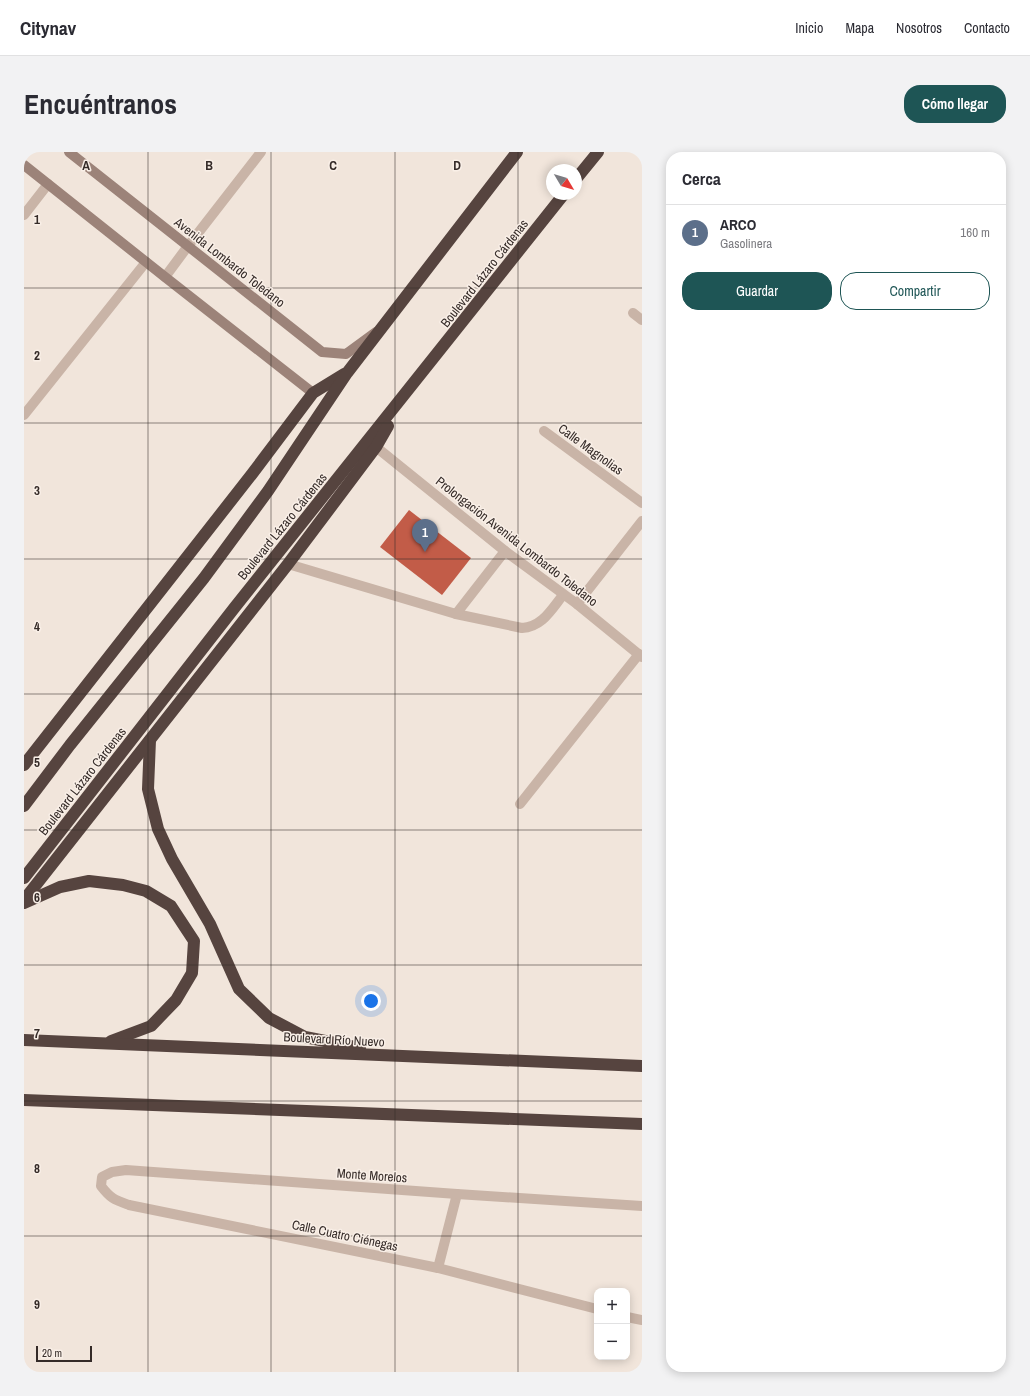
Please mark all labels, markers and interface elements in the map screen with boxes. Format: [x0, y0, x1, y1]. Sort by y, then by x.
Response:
text: Citynav [20, 15, 76, 41]
text: Inicio [795, 19, 823, 37]
text: Mapa [845, 19, 874, 37]
text: Nosotros [896, 19, 942, 37]
text: Contacto [964, 19, 1010, 37]
text: Encuéntranos [24, 85, 177, 123]
button: Cómo llegar [904, 85, 1006, 123]
text: A [82, 157, 90, 174]
text: B [205, 157, 213, 174]
text: C [329, 157, 337, 174]
text: D [453, 157, 461, 174]
north arrow [546, 164, 582, 200]
text: Cerca [682, 167, 721, 190]
text: 1 [34, 211, 40, 228]
street label: Avenida Lombardo Toledano [170, 213, 289, 311]
text: ARCO [720, 214, 756, 235]
street label: Boulevard Lázaro Cárdenas [437, 216, 532, 331]
text: 1 [692, 224, 698, 241]
text: 160 m [960, 224, 990, 241]
text: Gasolinera [720, 235, 772, 252]
button: Guardar [682, 272, 832, 310]
button: Compartir [840, 272, 990, 310]
text: 2 [34, 347, 40, 364]
street label: Calle Magnolias [555, 420, 627, 479]
street label: Boulevard Lázaro Cárdenas [234, 469, 331, 583]
street label: Prolongación Avenida Lombardo Toledano [432, 473, 601, 610]
text: 3 [34, 482, 40, 499]
pin: 1 [412, 519, 438, 552]
text: 4 [34, 618, 40, 635]
street label: Boulevard Lázaro Cárdenas [35, 724, 130, 839]
text: 5 [34, 754, 40, 771]
text: 6 [34, 889, 40, 906]
your location [361, 991, 381, 1011]
text: 7 [34, 1025, 40, 1042]
street label: Boulevard Río Nuevo [283, 1028, 385, 1051]
text: 8 [34, 1160, 40, 1177]
street label: Monte Morelos [336, 1165, 408, 1186]
street label: Calle Cuatro Ciénegas [290, 1216, 399, 1255]
map controls [594, 1288, 630, 1360]
button: + [594, 1288, 630, 1324]
text: 9 [34, 1296, 40, 1313]
button: − [594, 1324, 630, 1360]
scale bar [36, 1344, 92, 1363]
text: 20 m [42, 1346, 62, 1360]

